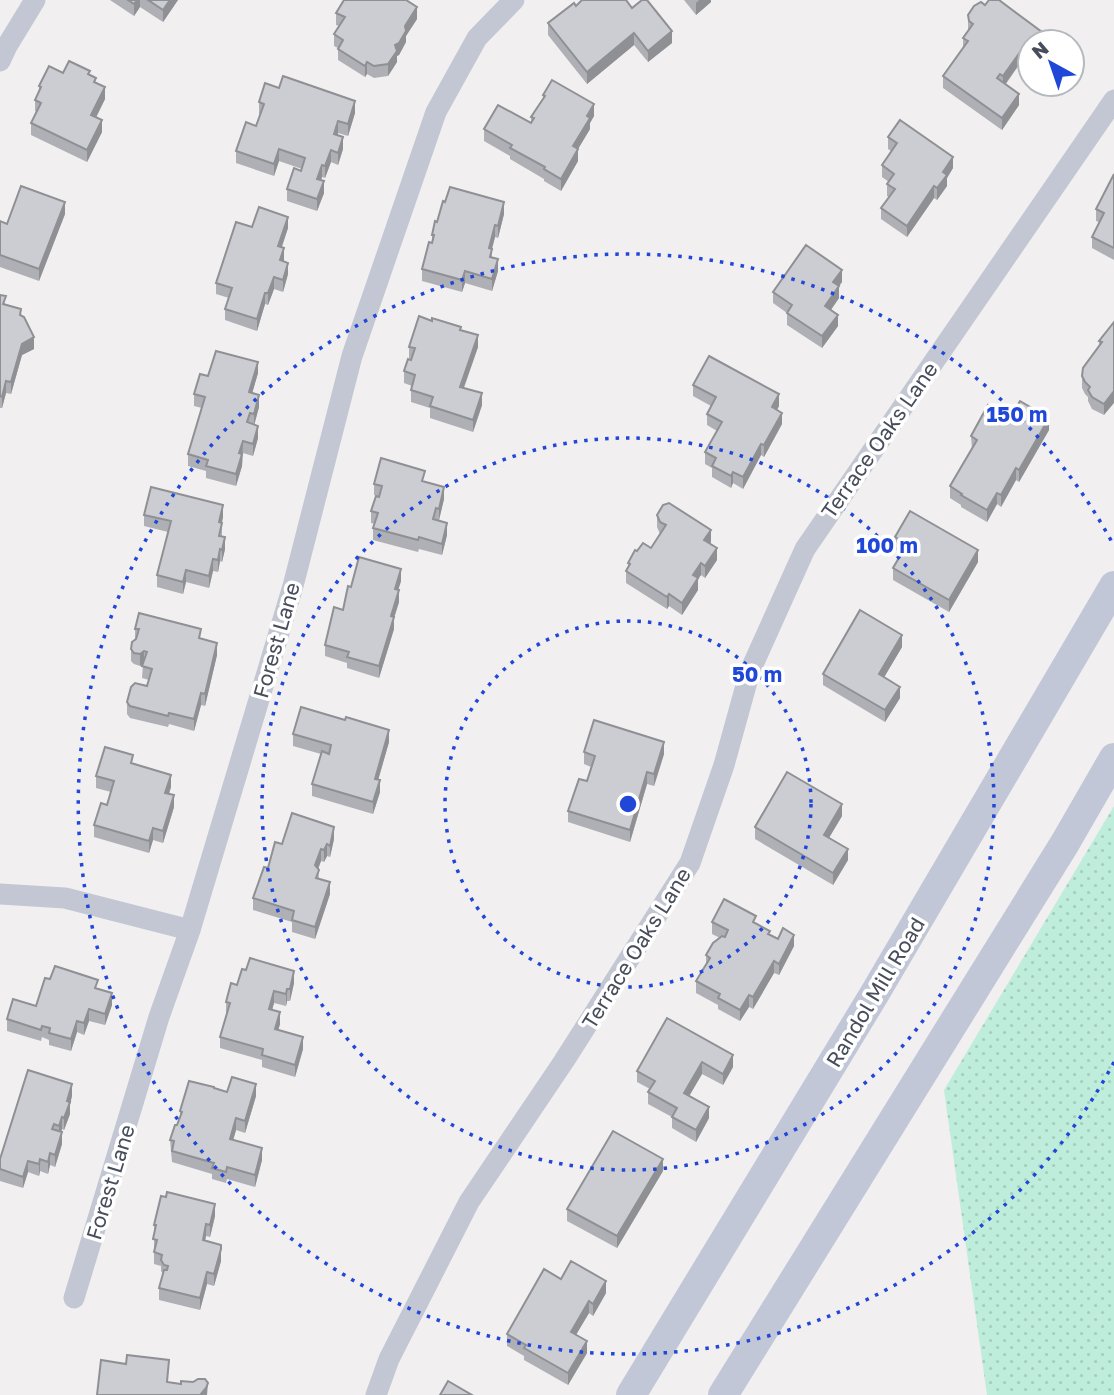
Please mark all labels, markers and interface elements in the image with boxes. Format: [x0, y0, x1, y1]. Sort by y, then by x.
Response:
north arrow [1016, 28, 1086, 98]
text: N [1027, 36, 1053, 63]
street label: Terrace Oaks Lane [815, 357, 943, 523]
text: 150 m [987, 401, 1047, 427]
text: 100 m [856, 532, 918, 558]
street label: Forest Lane [247, 579, 305, 701]
text: 50 m [732, 661, 782, 687]
centre of rings [616, 792, 640, 816]
street label: Terrace Oaks Lane [576, 863, 696, 1033]
street label: Randol Mill Road [820, 912, 930, 1072]
street label: Forest Lane [80, 1121, 140, 1243]

